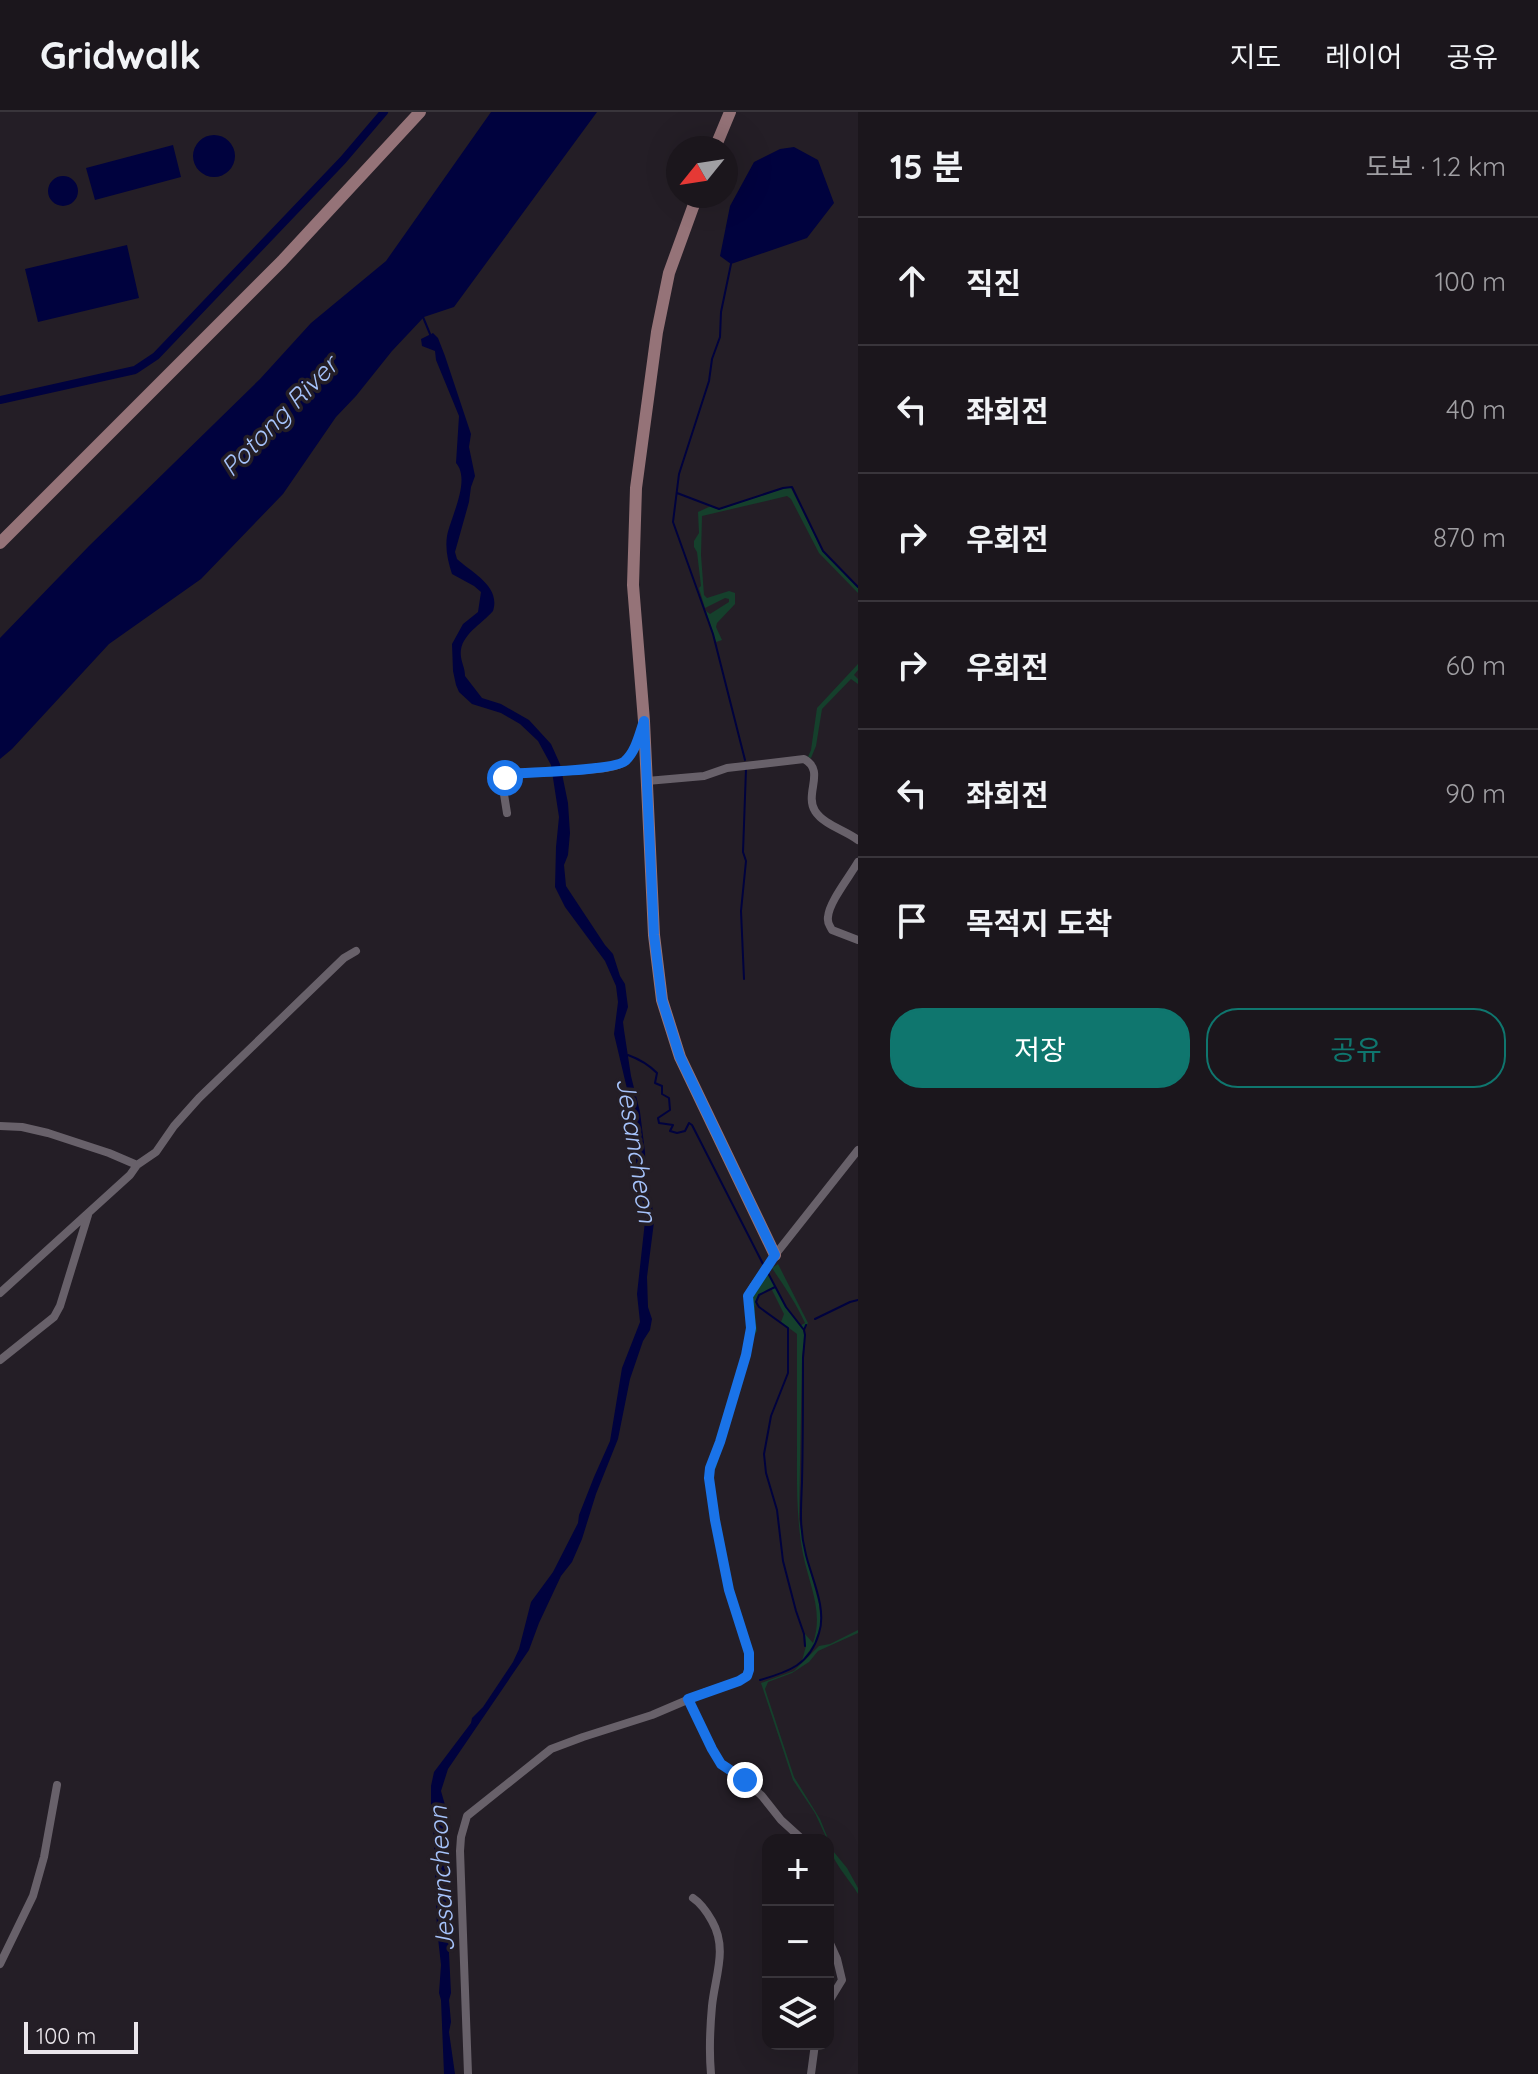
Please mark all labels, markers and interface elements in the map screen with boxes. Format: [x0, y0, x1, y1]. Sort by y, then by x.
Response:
text: Gridwalk [40, 31, 201, 79]
text: 지도 [1230, 39, 1281, 74]
text: 레이어 [1325, 39, 1402, 74]
text: 공유 [1446, 39, 1498, 74]
north arrow [666, 136, 738, 208]
text: 15 분 [890, 145, 964, 188]
text: 도보 · 1.2 km [1365, 150, 1506, 183]
icon: ahead [890, 259, 934, 303]
text: 직진 [966, 264, 1021, 302]
text: 100 m [1435, 265, 1506, 298]
water label: Potong River [213, 347, 347, 483]
icon: left [890, 387, 934, 431]
text: 좌회전 [966, 392, 1049, 430]
text: 40 m [1446, 393, 1506, 426]
icon: right [890, 515, 934, 559]
text: 우회전 [966, 520, 1049, 558]
text: 870 m [1433, 521, 1506, 554]
icon: right [890, 643, 934, 687]
text: 우회전 [966, 648, 1049, 686]
text: 60 m [1446, 649, 1506, 682]
route start [487, 760, 523, 796]
icon: left [890, 771, 934, 815]
text: 좌회전 [966, 776, 1049, 814]
text: 90 m [1445, 777, 1506, 810]
icon: arrive [890, 899, 934, 943]
text: 목적지 도착 [966, 904, 1112, 942]
button: 저장 [890, 1008, 1190, 1088]
button: 공유 [1206, 1008, 1506, 1088]
water label: Jesancheon [609, 1075, 665, 1226]
route end [727, 1762, 763, 1798]
water label: Jesancheon [421, 1804, 461, 1953]
map controls [762, 1834, 834, 2050]
button: + [762, 1834, 834, 1906]
button: − [762, 1906, 834, 1978]
button: layers [762, 1978, 834, 2050]
scale bar [24, 2018, 138, 2054]
text: 100 m [36, 2022, 96, 2050]

